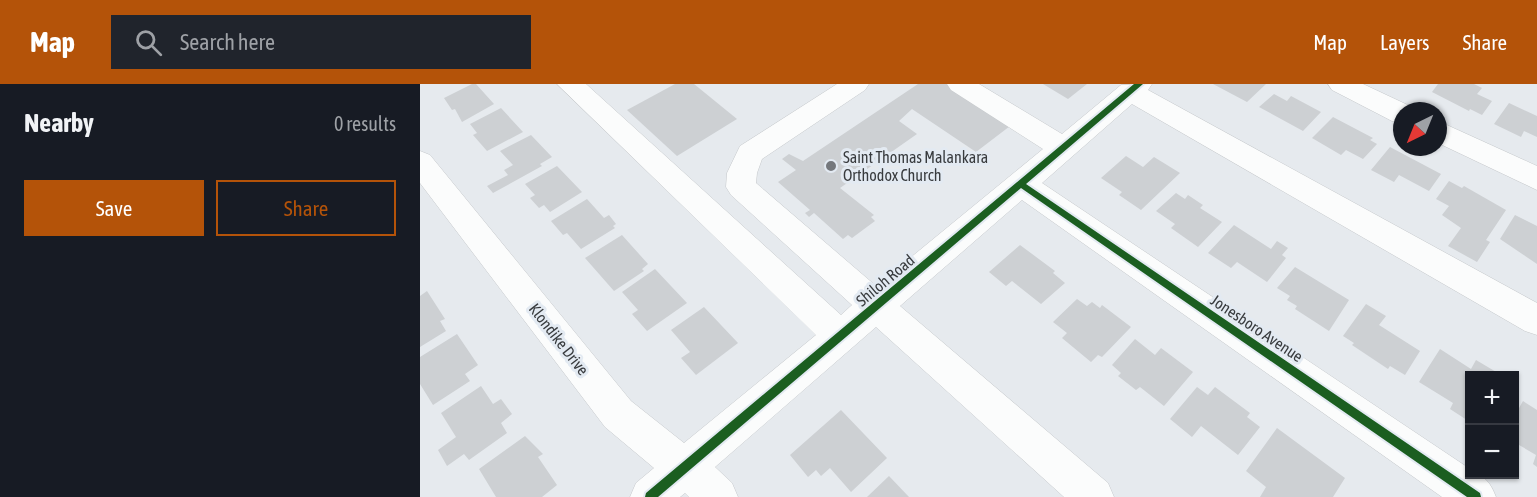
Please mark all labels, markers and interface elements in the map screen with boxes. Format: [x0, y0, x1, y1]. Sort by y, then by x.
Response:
search box [111, 15, 531, 69]
text: Map [30, 26, 75, 58]
icon: search [132, 26, 165, 59]
text: Search here [180, 29, 275, 55]
text: Map [1313, 30, 1347, 54]
text: Layers [1380, 30, 1430, 54]
text: Share [1463, 30, 1507, 54]
north arrow [1393, 102, 1447, 156]
text: Nearby [24, 108, 94, 138]
text: 0 results [334, 112, 396, 135]
place label: Saint Thomas Malankara Orthodox Church [843, 148, 988, 184]
marker: Saint Thomas Malankara Orthodox Church [824, 159, 838, 173]
button: Save [24, 180, 204, 236]
button: Share [216, 180, 396, 236]
street label: Shiloh Road [852, 251, 918, 309]
street label: Jonesboro Avenue [1208, 291, 1306, 365]
street label: Klondike Drive [526, 300, 592, 378]
map controls [1465, 371, 1519, 479]
button: + [1465, 371, 1519, 425]
button: − [1465, 425, 1519, 479]

